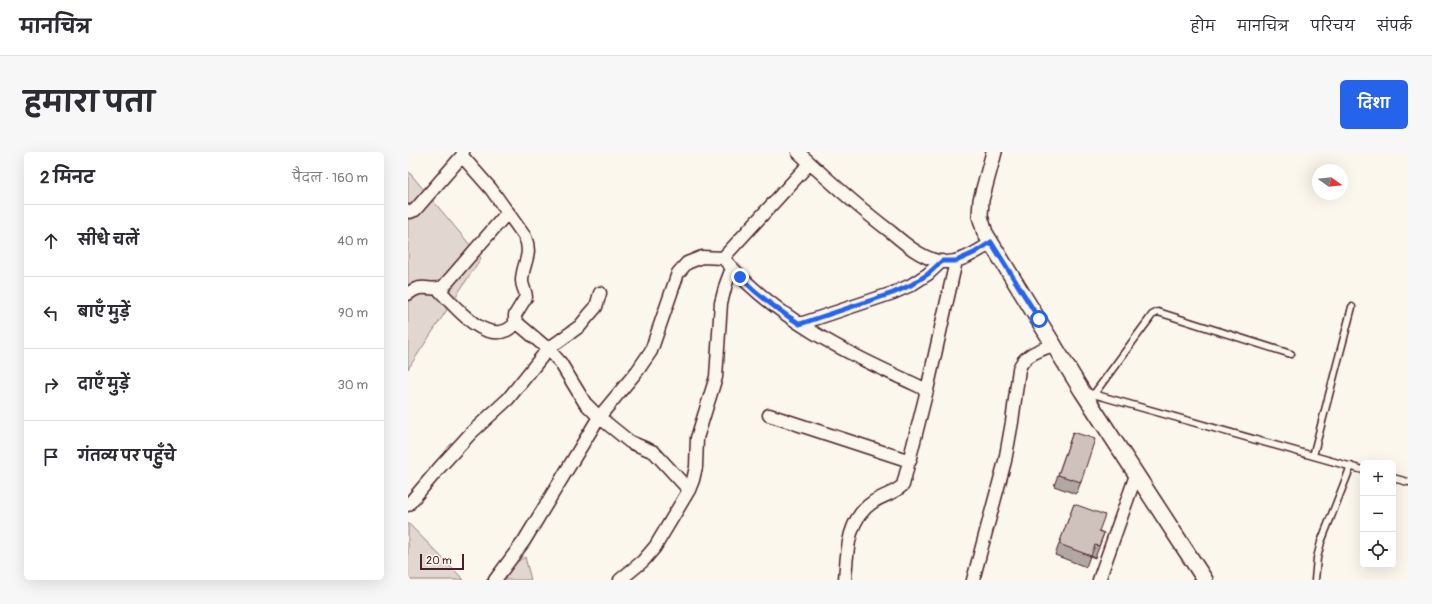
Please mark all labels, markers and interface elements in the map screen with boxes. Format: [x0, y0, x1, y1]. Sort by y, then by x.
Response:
text: मानचित्र [20, 15, 91, 39]
text: होम [1191, 18, 1215, 35]
text: मानचित्र [1237, 18, 1289, 35]
text: परिचय [1311, 18, 1355, 35]
text: संपर्क [1377, 18, 1412, 35]
button: दिशा [1340, 80, 1408, 129]
text: हमारा पता [24, 86, 155, 121]
north arrow [1312, 164, 1348, 200]
text: 2 मिनट [40, 167, 94, 188]
text: पैदल · 160 m [292, 170, 368, 186]
icon: ahead [40, 230, 62, 252]
text: सीधे चलें [78, 231, 139, 250]
text: 40 m [337, 233, 368, 249]
route end [731, 268, 749, 286]
icon: left [40, 302, 62, 324]
text: बाएँ मुड़ें [78, 303, 130, 322]
text: 90 m [338, 305, 368, 321]
route start [1030, 310, 1048, 328]
icon: right [40, 374, 62, 396]
text: दाएँ मुड़ें [78, 375, 130, 394]
text: 30 m [338, 377, 368, 393]
icon: arrive [40, 446, 62, 468]
text: गंतव्य पर पहुँचे [78, 447, 176, 466]
map controls [1360, 460, 1396, 568]
button: + [1360, 460, 1396, 496]
button: − [1360, 496, 1396, 532]
button: locate [1360, 532, 1396, 568]
scale bar [420, 552, 464, 571]
text: 20 m [426, 554, 452, 567]

